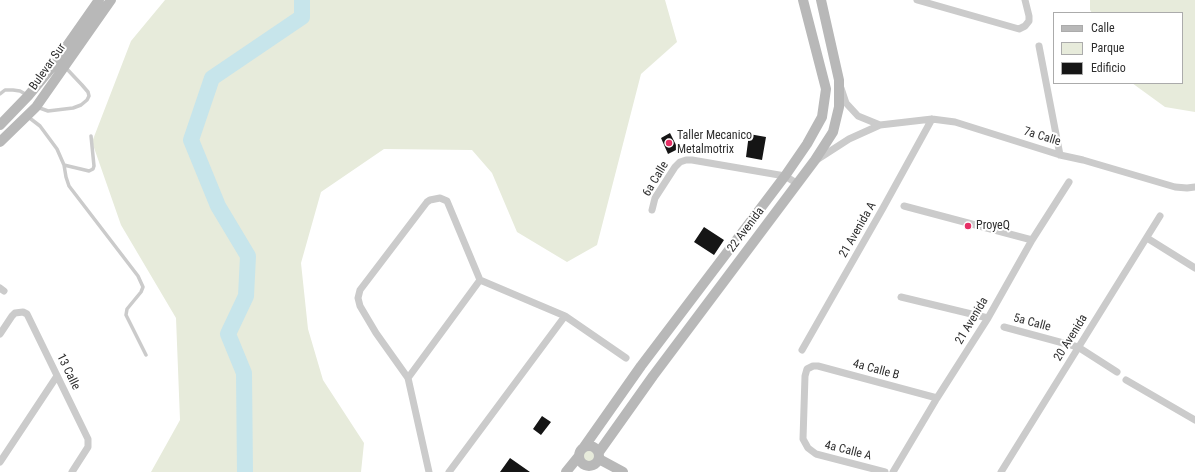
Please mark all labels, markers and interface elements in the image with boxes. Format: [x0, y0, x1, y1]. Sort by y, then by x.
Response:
legend [1053, 12, 1183, 84]
text: Calle [1091, 21, 1115, 35]
street label: Bulevar Sur [27, 41, 69, 93]
text: Parque [1091, 41, 1124, 55]
text: Edificio [1091, 61, 1126, 75]
street label: 7a Calle [1022, 125, 1062, 149]
place label: Taller Mecanico Metalmotrix [677, 129, 752, 157]
marker: Taller Mecanico Metalmotrix [664, 138, 674, 148]
street label: 6a Calle [640, 159, 672, 199]
street label: 21 Avenida A [836, 200, 880, 260]
street label: 22 Avenida [725, 205, 767, 255]
place label: ProyeQ [976, 219, 1010, 233]
marker: ProyeQ [963, 221, 973, 231]
street label: 21 Avenida [952, 295, 992, 347]
street label: 5a Calle [1012, 311, 1052, 335]
street label: 20 Avenida [1051, 312, 1091, 364]
street label: 13 Calle [53, 352, 83, 392]
street label: 4a Calle B [851, 357, 901, 383]
street label: 4a Calle A [823, 438, 873, 464]

